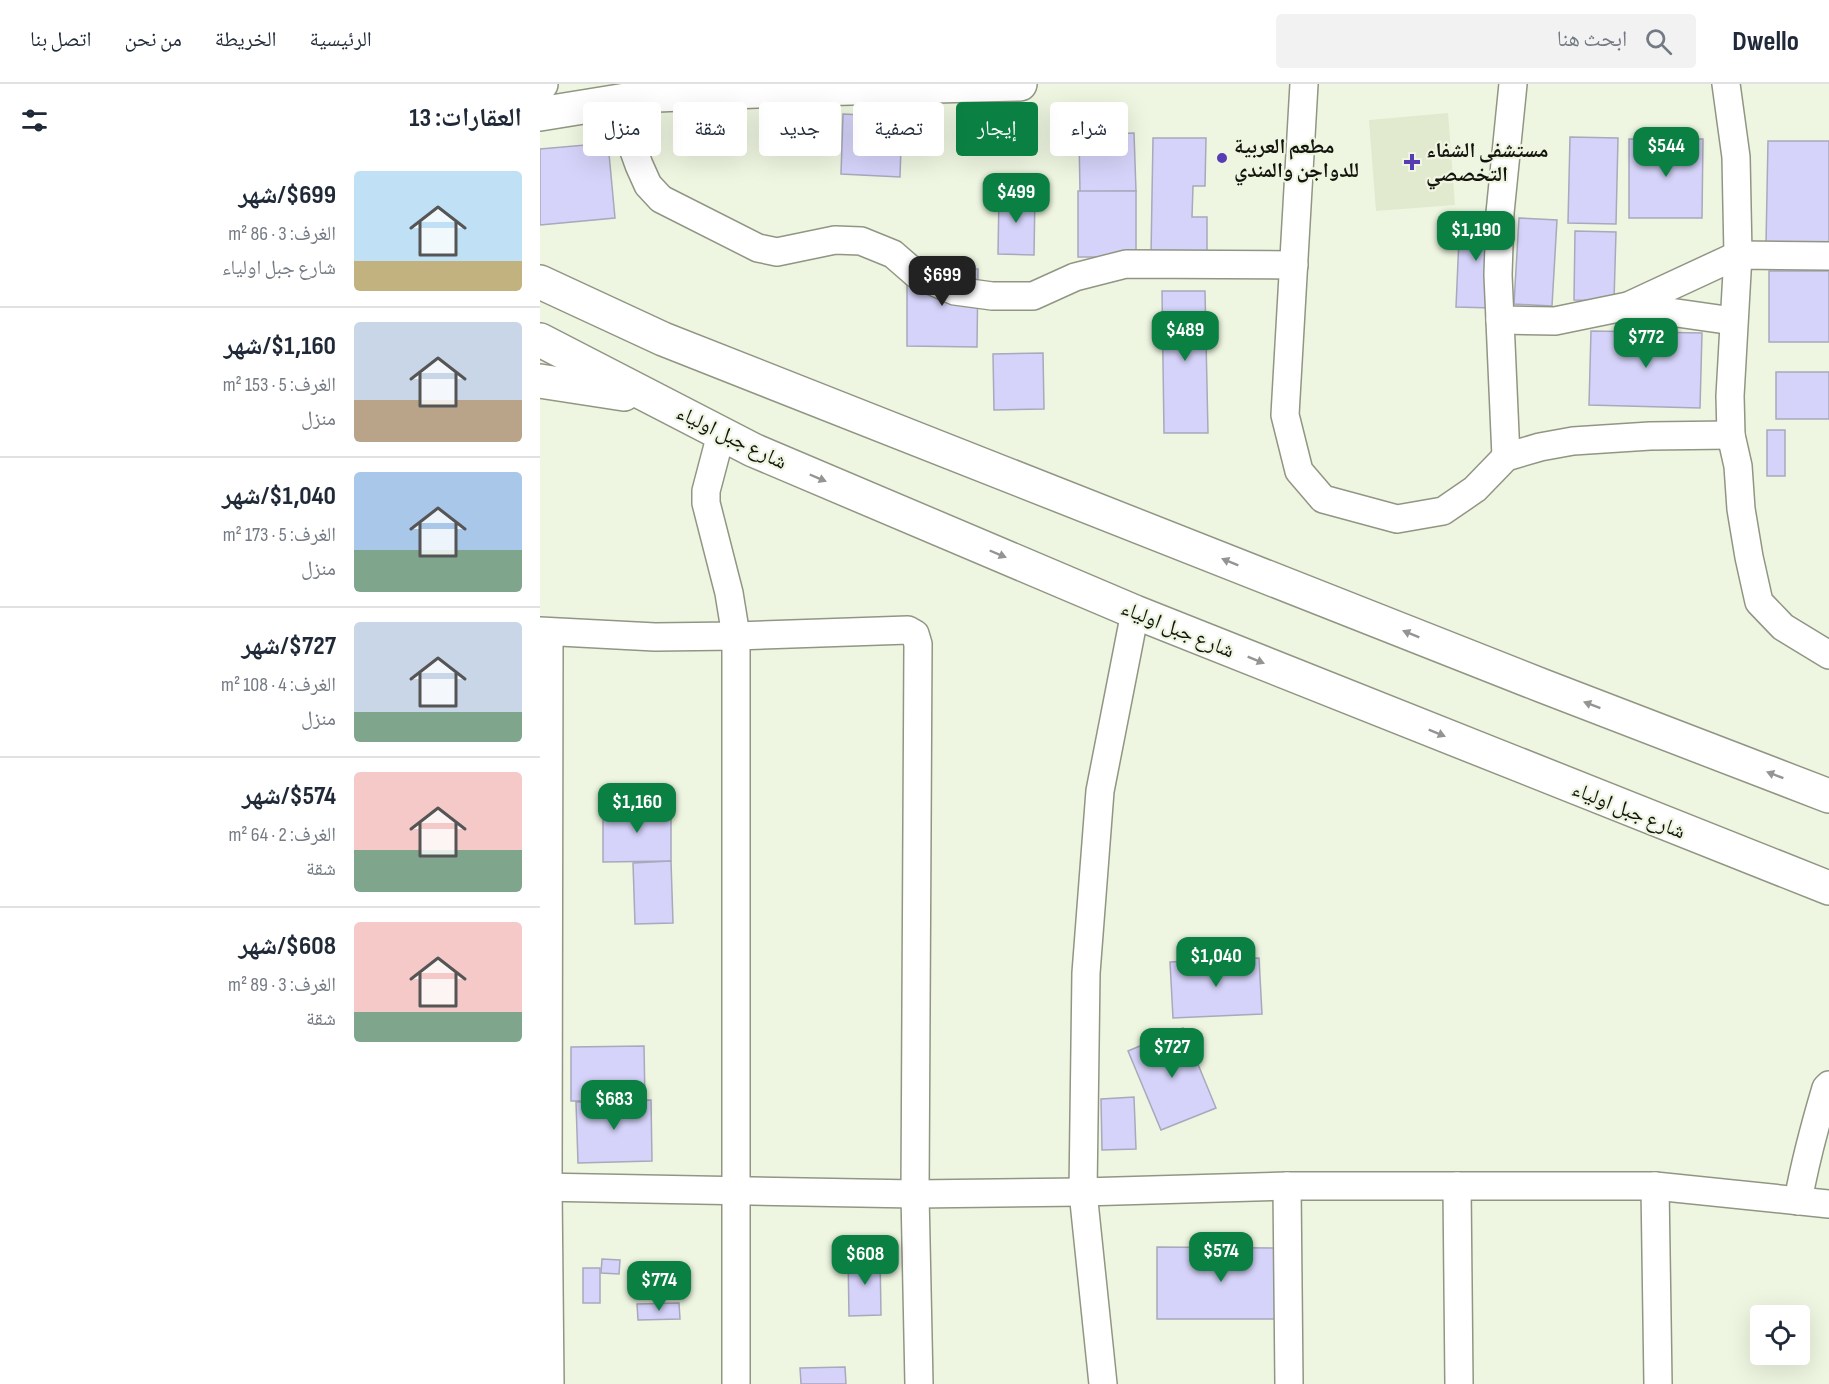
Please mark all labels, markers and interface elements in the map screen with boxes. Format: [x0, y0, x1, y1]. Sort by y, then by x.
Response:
search box [1276, 14, 1696, 68]
icon: search [1642, 25, 1675, 58]
text: Dwello [1732, 25, 1799, 58]
text: ابحث هنا [1557, 26, 1627, 53]
text: اتصل بنا [30, 27, 92, 52]
text: من نحن [125, 27, 182, 52]
text: الخريطة [215, 27, 277, 52]
text: الرئيسية [310, 27, 372, 52]
chip: منزل [583, 102, 661, 156]
chip: شقة [673, 102, 747, 156]
chip: جديد [759, 102, 841, 156]
chip: تصفية [853, 102, 944, 156]
chip: إيجار [956, 102, 1038, 156]
chip: شراء [1050, 102, 1128, 156]
text: العقارات: 13 [409, 103, 522, 134]
icon: filters [18, 104, 51, 137]
pin: $544 [1630, 127, 1702, 178]
place label: مطعم العربية للدواجن والمندي [1234, 134, 1359, 186]
text: $544 [1647, 134, 1685, 158]
place label: مستشفى الشفاء التخصصي [1426, 138, 1549, 190]
marker: مطعم العربية للدواجن والمندي [1215, 151, 1229, 165]
marker: مستشفى الشفاء التخصصي [1403, 153, 1421, 171]
pin: $499 [980, 173, 1052, 224]
text: $699/شهر [239, 180, 336, 211]
text: $499 [997, 180, 1035, 204]
icon: home [402, 195, 474, 267]
pin: $1,190 [1427, 211, 1525, 262]
text: $1,190 [1451, 218, 1501, 242]
text: الغرف: 3 · 86 m² [228, 222, 336, 246]
text: شارع جبل اولياء [222, 256, 336, 280]
pin: $699 [906, 256, 978, 307]
text: $699 [923, 263, 961, 287]
pin: $489 [1149, 311, 1221, 362]
text: $489 [1166, 318, 1204, 342]
pin: $772 [1610, 318, 1682, 369]
text: $772 [1628, 325, 1664, 349]
text: $1,160/شهر [224, 331, 336, 362]
icon: home [402, 346, 474, 418]
text: الغرف: 5 · 153 m² [223, 373, 336, 397]
street label: شارع جبل اولياء [672, 400, 791, 475]
text: منزل [301, 407, 336, 431]
one-way arrow [810, 473, 827, 482]
text: $1,040/شهر [222, 481, 336, 512]
icon: home [402, 496, 474, 568]
text: الغرف: 5 · 173 m² [223, 523, 336, 547]
one-way arrow [989, 550, 1007, 559]
text: منزل [301, 557, 336, 581]
one-way arrow [1220, 557, 1238, 567]
street label: شارع جبل اولياء [1118, 595, 1238, 663]
one-way arrow [1402, 629, 1420, 638]
text: $727/شهر [241, 631, 336, 662]
icon: home [402, 646, 474, 718]
one-way arrow [1247, 656, 1265, 666]
text: الغرف: 4 · 108 m² [221, 673, 336, 697]
one-way arrow [1583, 700, 1601, 710]
text: منزل [301, 707, 336, 731]
one-way arrow [1428, 728, 1446, 738]
one-way arrow [1765, 770, 1783, 780]
street label: شارع جبل اولياء [1569, 776, 1689, 844]
text: $574/شهر [242, 781, 336, 812]
pin: $1,160 [588, 783, 686, 834]
text: $1,160 [612, 790, 662, 814]
icon: home [402, 796, 474, 868]
text: الغرف: 2 · 64 m² [228, 823, 336, 847]
text: شقة [306, 857, 336, 881]
text: $608/شهر [238, 931, 336, 962]
pin: $1,040 [1167, 937, 1265, 988]
text: $1,040 [1190, 944, 1242, 968]
icon: home [402, 946, 474, 1018]
text: الغرف: 3 · 89 m² [228, 973, 336, 997]
text: شقة [306, 1007, 336, 1031]
pin: $727 [1136, 1028, 1208, 1079]
text: $727 [1154, 1035, 1190, 1059]
pin: $683 [578, 1080, 650, 1131]
text: $683 [595, 1087, 633, 1111]
pin: $574 [1185, 1232, 1257, 1283]
pin: $608 [829, 1235, 901, 1286]
text: $574 [1203, 1239, 1239, 1263]
text: $608 [846, 1242, 884, 1266]
pin: $774 [623, 1261, 695, 1312]
text: $774 [641, 1268, 677, 1292]
map controls [1750, 1305, 1810, 1365]
button: locate [1750, 1305, 1810, 1365]

